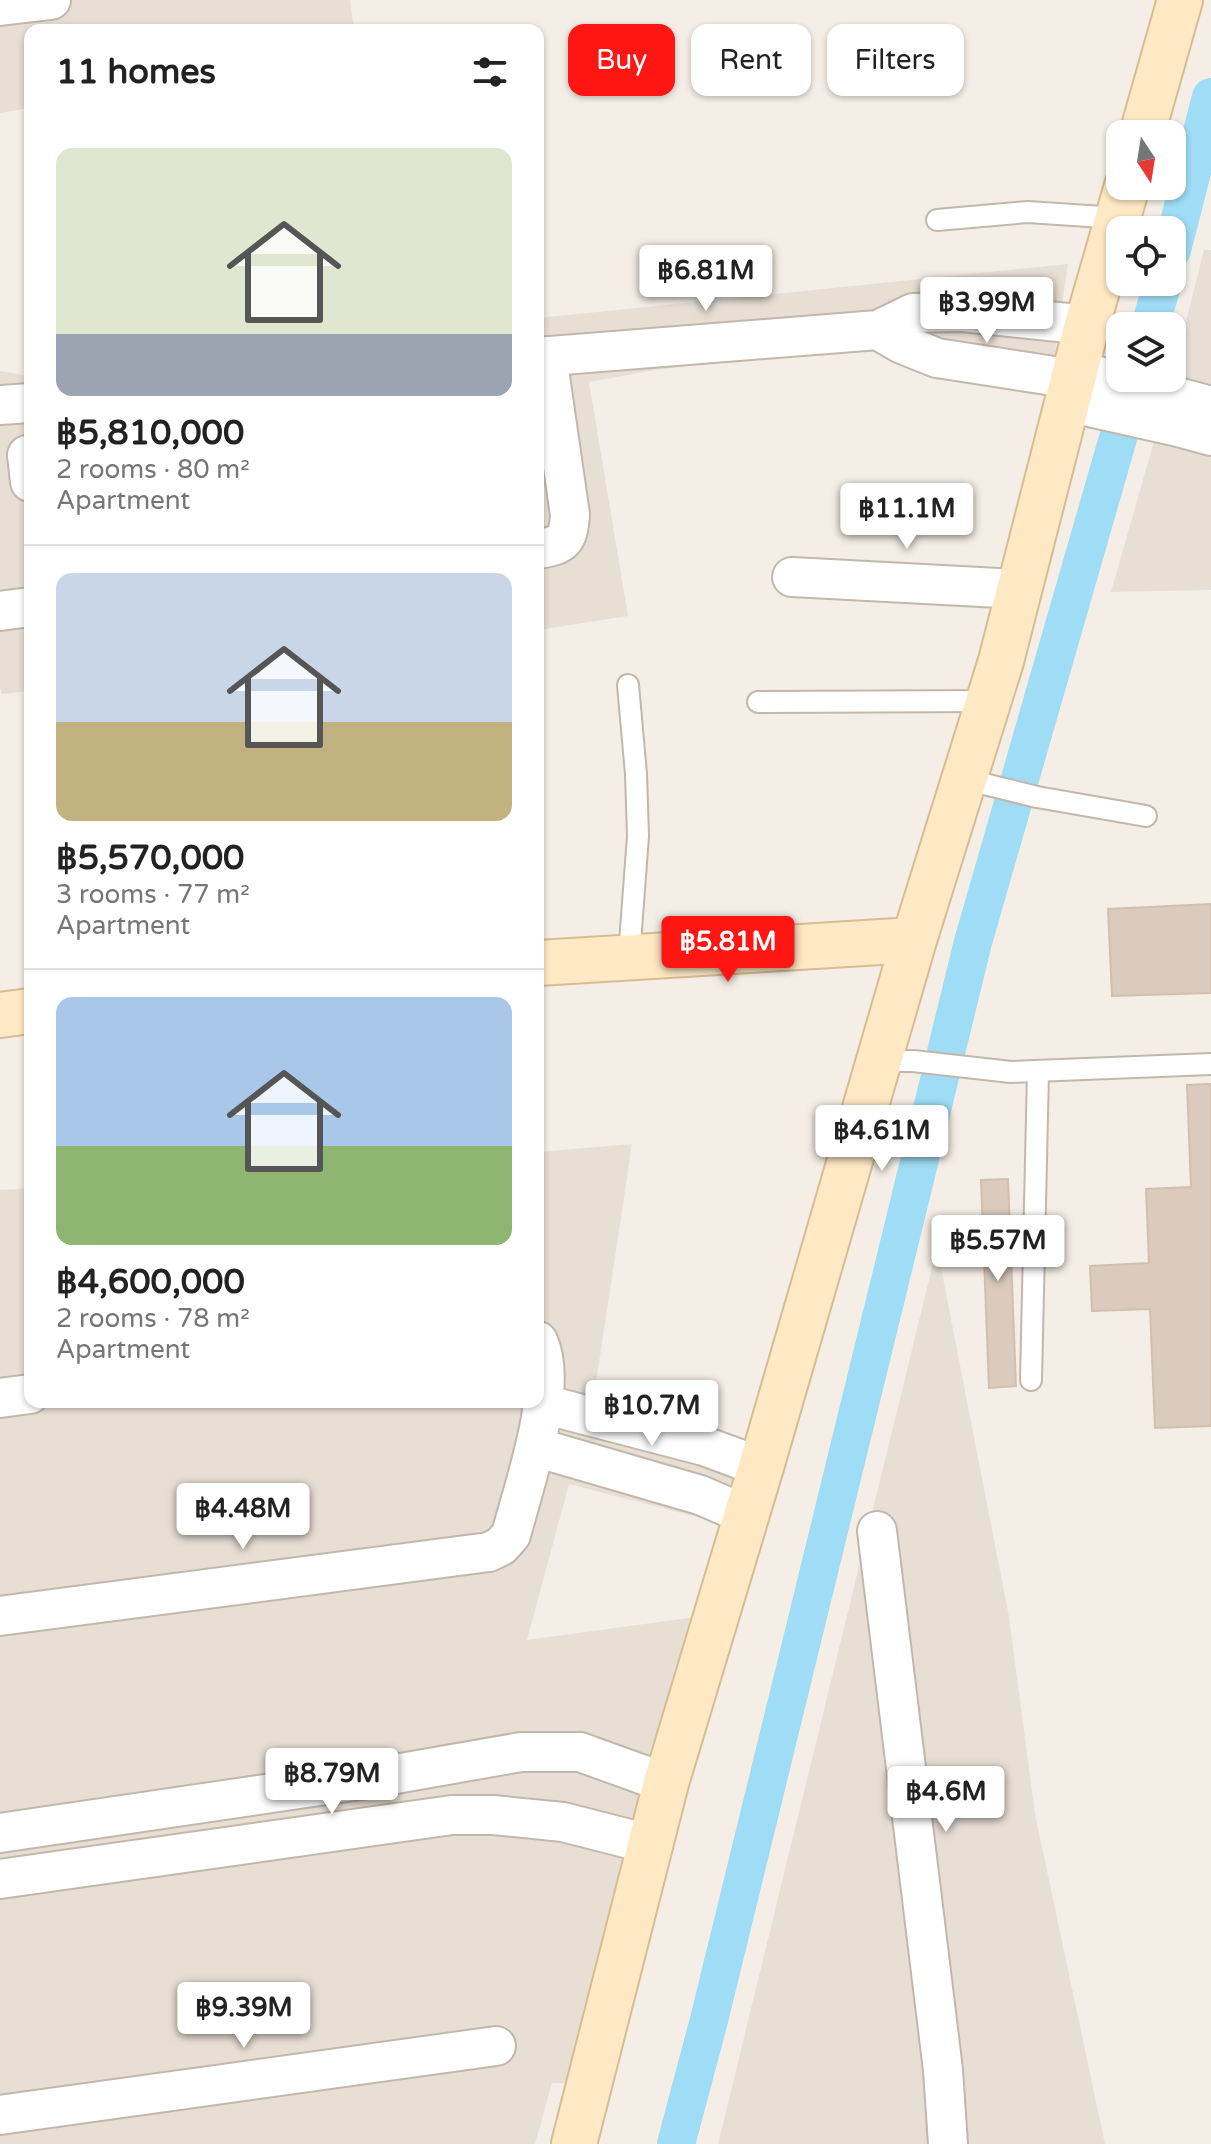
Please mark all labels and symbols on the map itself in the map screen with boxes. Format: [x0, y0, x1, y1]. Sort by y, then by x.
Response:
north arrow [1106, 120, 1186, 200]
pin: ฿6.81M [641, 245, 771, 313]
pin: ฿3.99M [922, 277, 1052, 345]
pin: ฿11.1M [842, 483, 972, 551]
pin: ฿5.81M [663, 916, 793, 984]
pin: ฿4.61M [817, 1105, 947, 1173]
pin: ฿5.57M [933, 1215, 1063, 1283]
pin: ฿10.7M [587, 1380, 717, 1448]
pin: ฿4.48M [178, 1483, 308, 1551]
pin: ฿8.79M [267, 1748, 397, 1816]
pin: ฿4.6M [890, 1766, 1002, 1834]
pin: ฿9.39M [179, 1982, 309, 2050]

